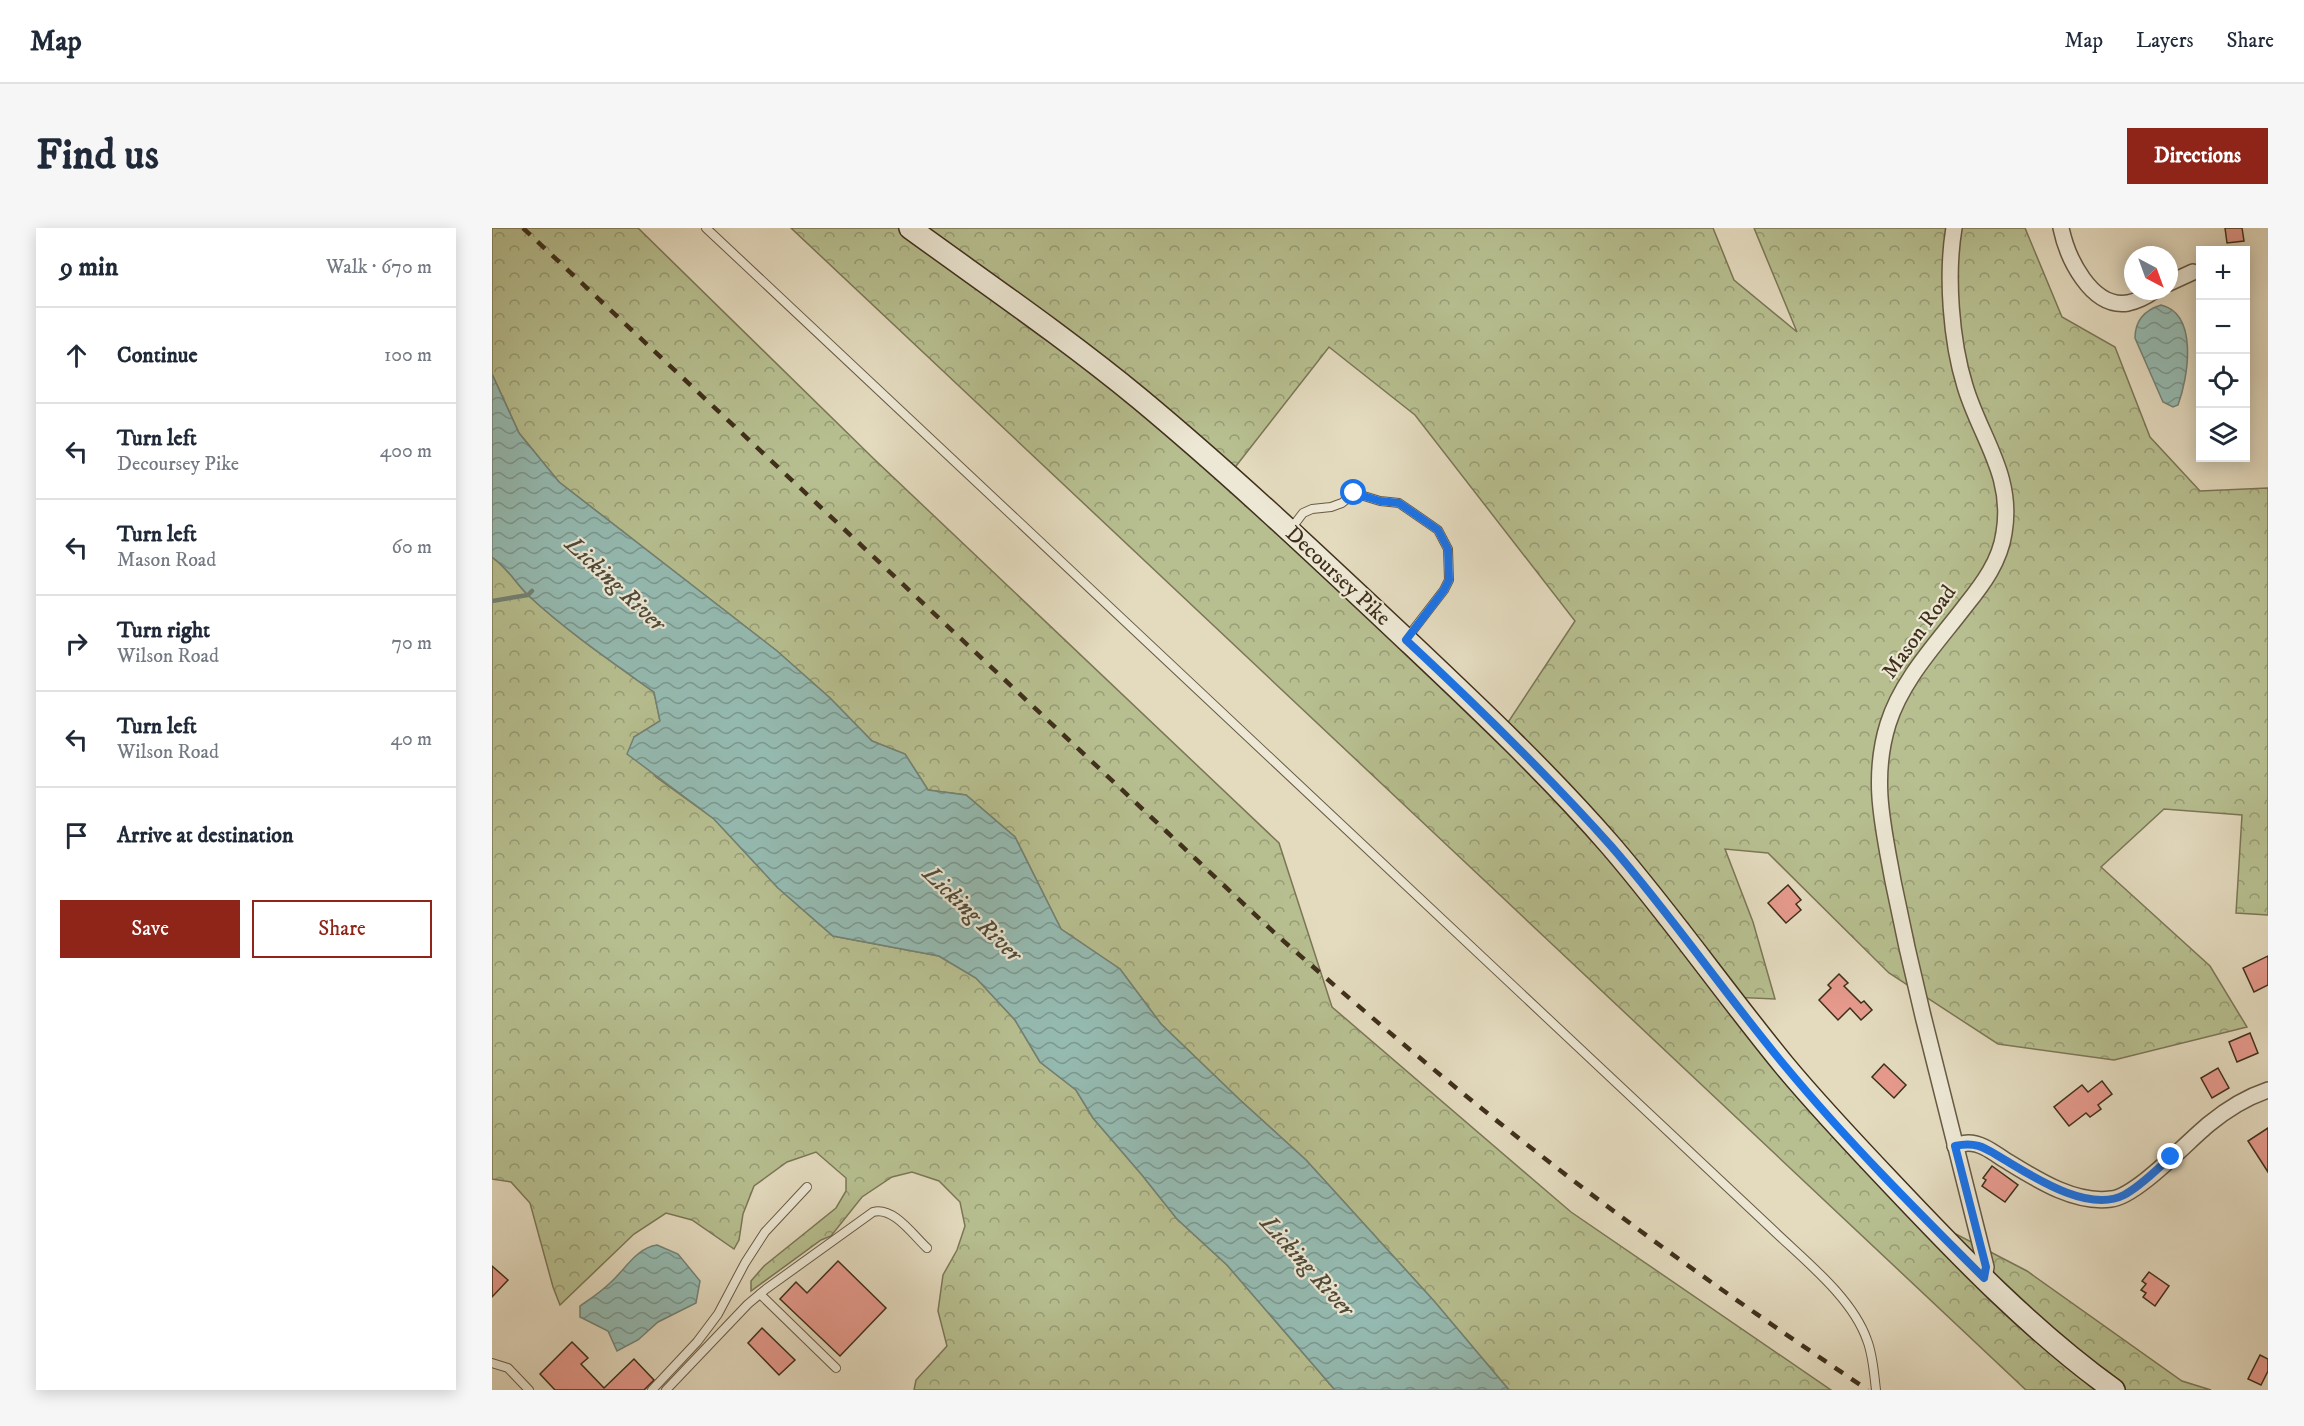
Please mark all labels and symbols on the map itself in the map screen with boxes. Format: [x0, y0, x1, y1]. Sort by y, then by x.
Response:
north arrow [2124, 246, 2178, 300]
route start [1340, 479, 1366, 505]
street label: Decoursey Pike [1280, 520, 1396, 632]
water label: Licking River [557, 529, 673, 640]
street label: Mason Road [1876, 580, 1962, 684]
water label: Licking River [915, 858, 1030, 970]
route end [2157, 1143, 2183, 1169]
water label: Licking River [1252, 1208, 1362, 1325]

